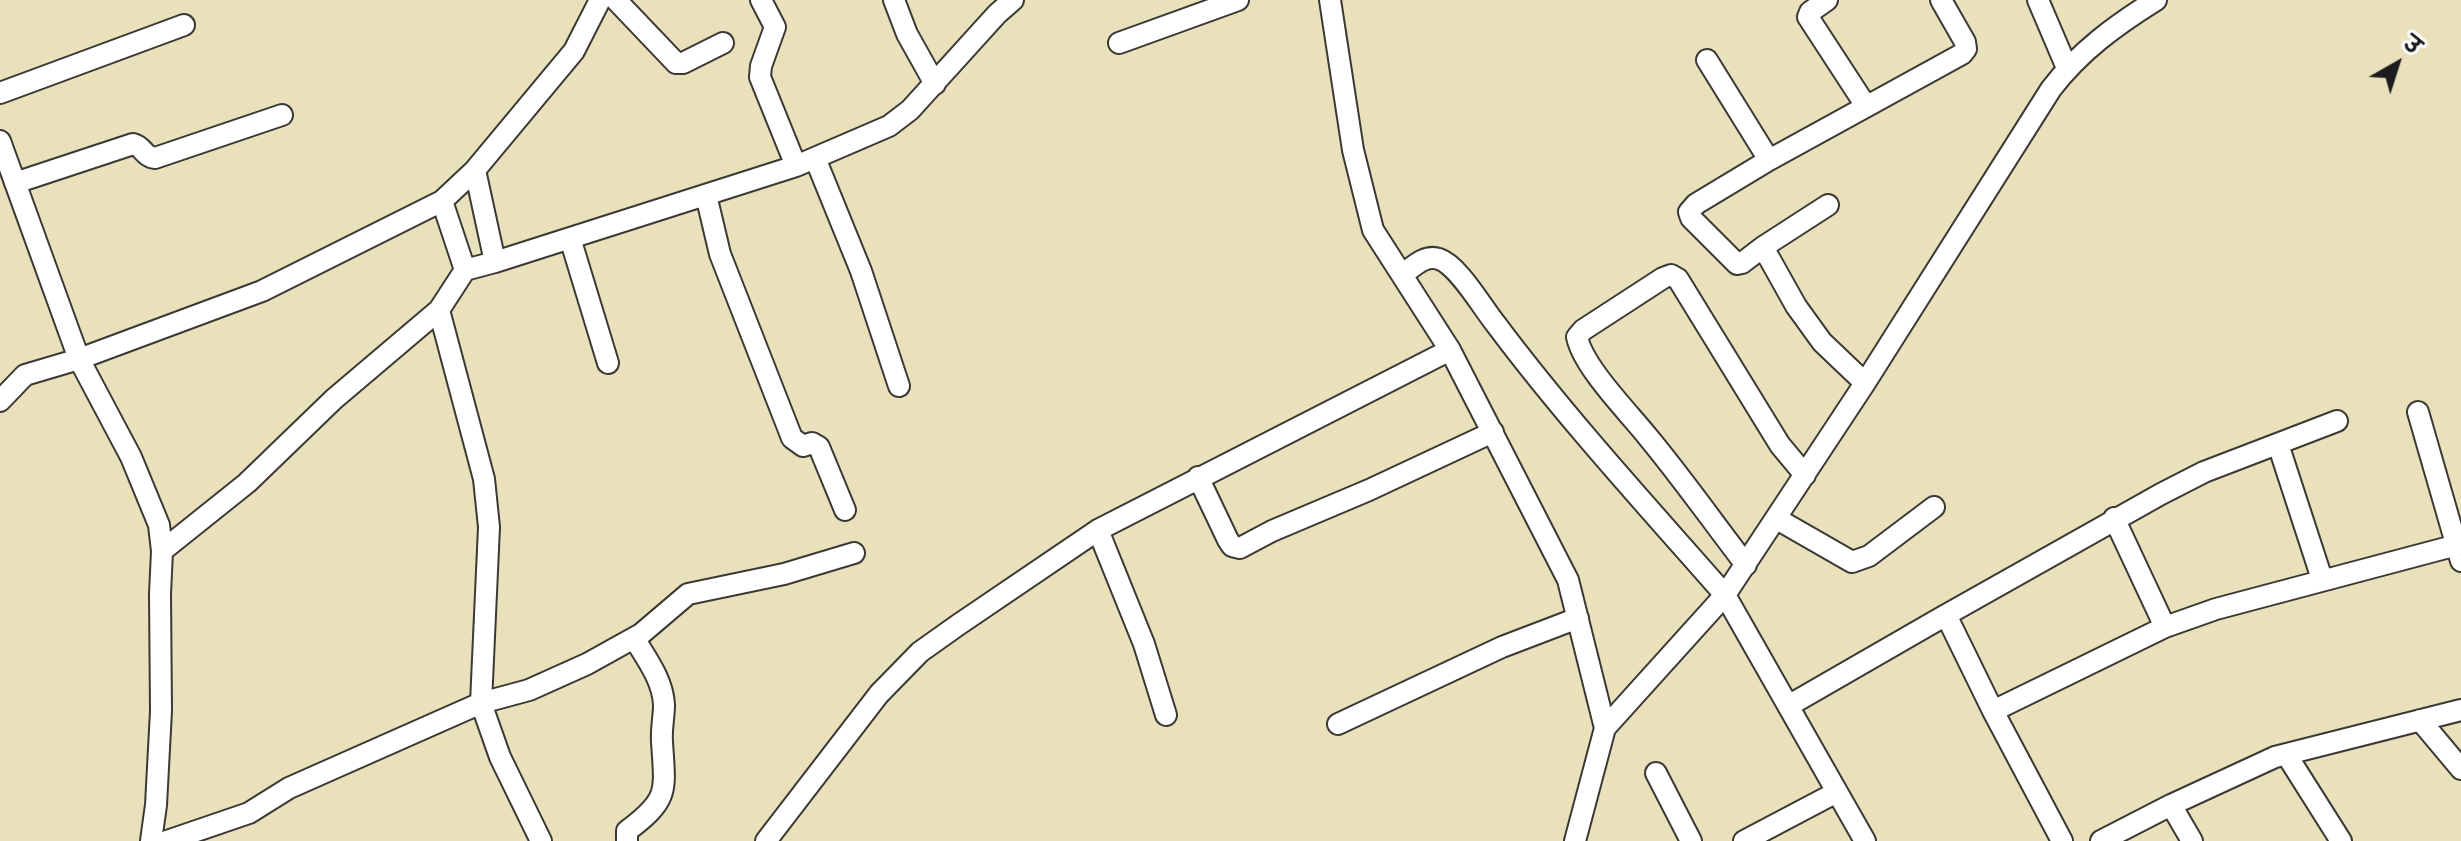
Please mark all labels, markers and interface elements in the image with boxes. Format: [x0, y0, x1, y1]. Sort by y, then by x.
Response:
north arrow [2357, 24, 2437, 104]
text: उ [2398, 30, 2427, 60]

